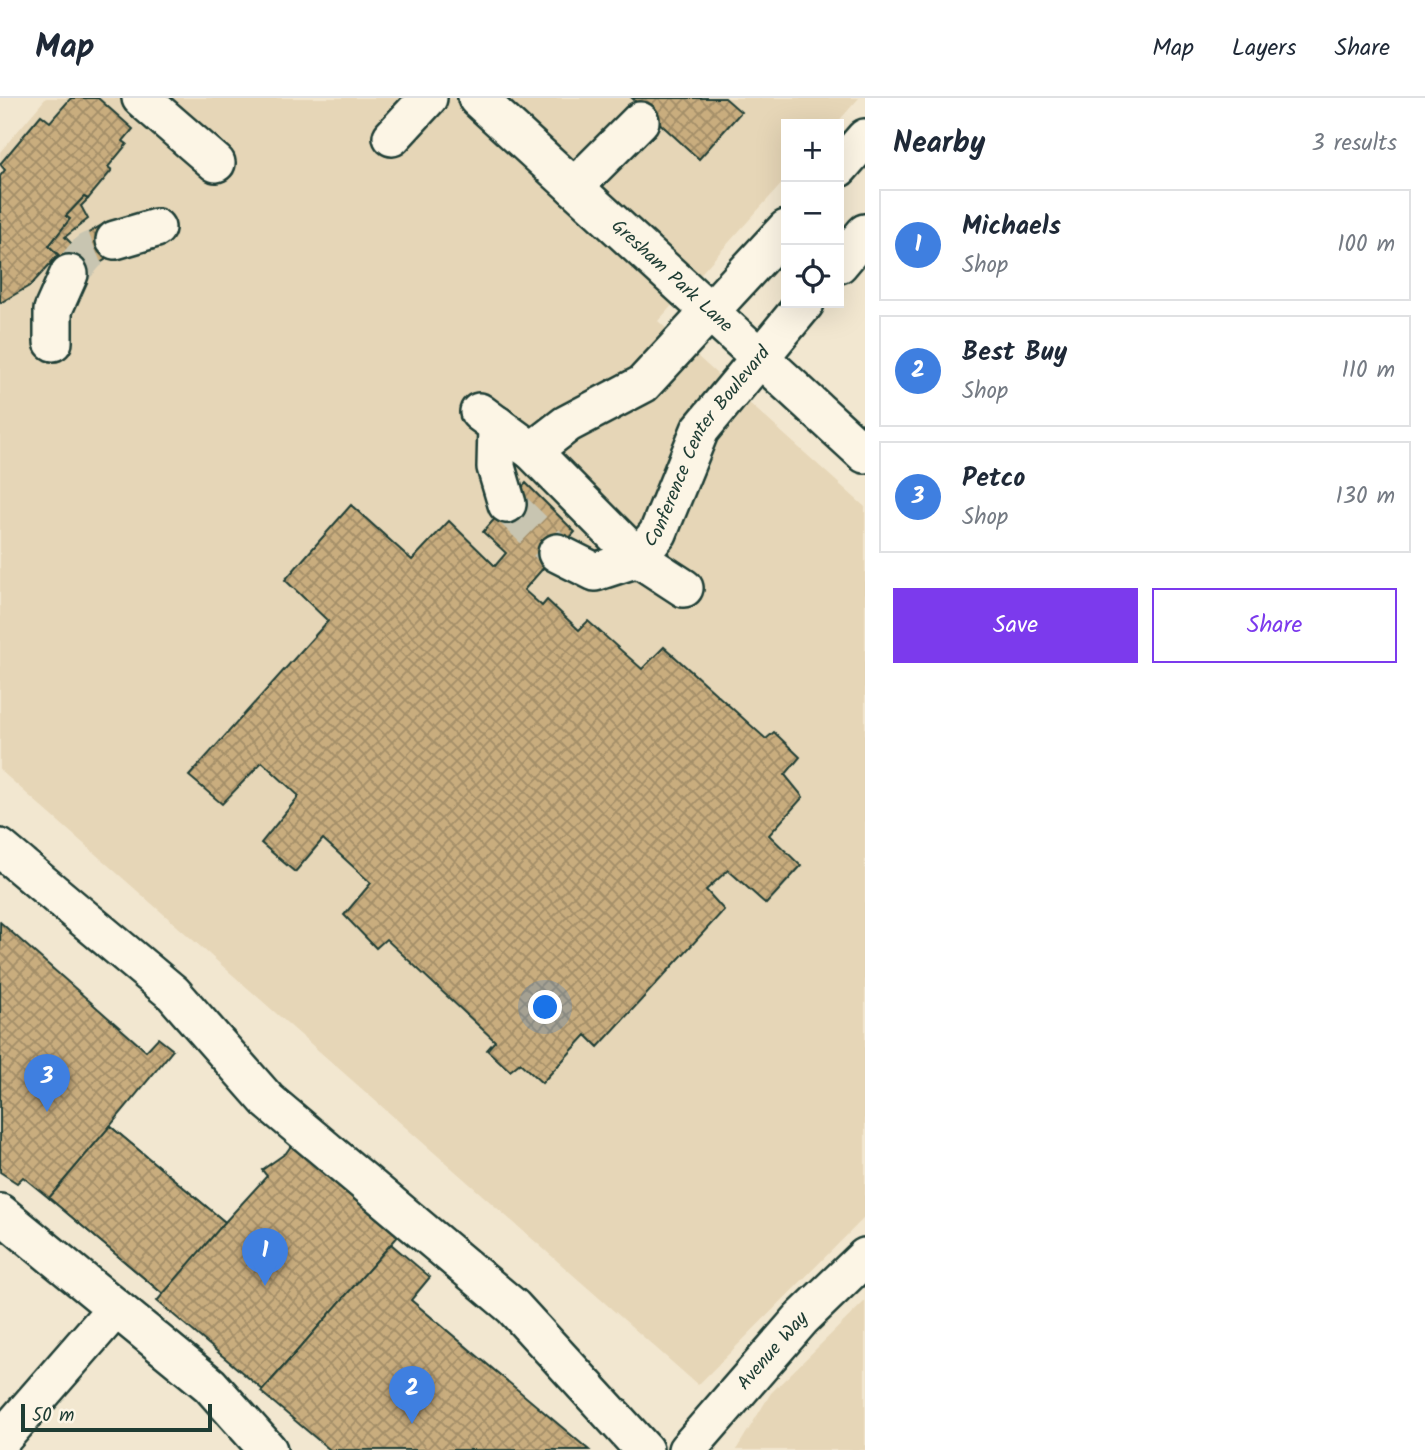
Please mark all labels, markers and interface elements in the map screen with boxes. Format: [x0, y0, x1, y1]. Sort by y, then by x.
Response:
text: Map [35, 22, 95, 75]
text: Map [1152, 29, 1194, 68]
text: Layers [1232, 29, 1296, 68]
text: Share [1334, 29, 1390, 68]
map controls [781, 119, 844, 308]
button: + [781, 119, 844, 182]
text: Nearby [893, 120, 985, 168]
text: 3 results [1311, 126, 1397, 162]
button: − [781, 182, 844, 245]
text: Michaels [962, 206, 1061, 248]
street label: Gresham Park Lane [604, 213, 740, 341]
text: 1 [915, 227, 921, 263]
text: 100 m [1337, 227, 1395, 263]
button: locate [781, 245, 844, 308]
text: Shop [962, 248, 1008, 284]
text: Best Buy [962, 332, 1067, 374]
street label: Conference Center Boulevard [637, 339, 779, 554]
text: 2 [911, 353, 925, 389]
text: 110 m [1342, 353, 1395, 389]
text: Shop [962, 374, 1008, 410]
text: Petco [962, 458, 1025, 500]
text: 3 [912, 479, 924, 515]
text: 130 m [1336, 479, 1395, 515]
text: Shop [962, 500, 1008, 536]
button: Save [893, 588, 1138, 663]
button: Share [1152, 588, 1397, 663]
your location [528, 990, 562, 1024]
pin: 3 [24, 1054, 70, 1112]
pin: 1 [242, 1228, 288, 1286]
street label: Avenue Way [730, 1304, 816, 1397]
pin: 2 [389, 1366, 435, 1424]
scale bar [21, 1401, 212, 1433]
text: 50 m [32, 1401, 74, 1431]

